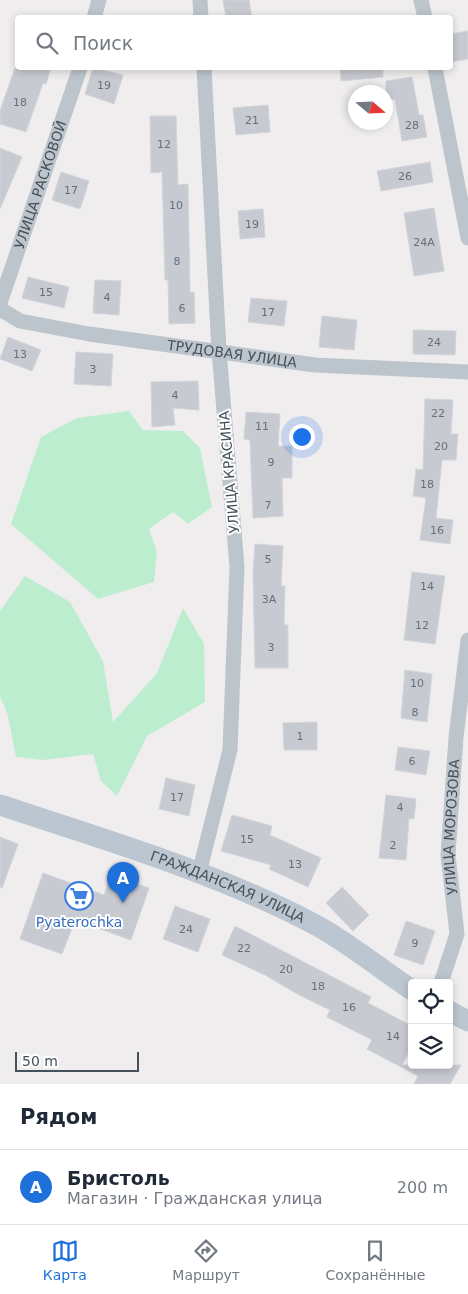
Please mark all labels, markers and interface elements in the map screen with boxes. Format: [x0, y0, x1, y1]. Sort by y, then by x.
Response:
search box [15, 15, 453, 70]
icon: search [33, 29, 61, 57]
text: Поиск [73, 32, 133, 54]
house number: 19 [97, 79, 111, 92]
north arrow [348, 85, 393, 130]
house number: 18 [13, 96, 27, 109]
house number: 21 [245, 114, 259, 127]
street label: УЛИЦА РАСКОВОЙ [11, 118, 70, 251]
house number: 28 [405, 119, 419, 132]
house number: 12 [157, 138, 171, 151]
house number: 26 [398, 170, 412, 183]
house number: 17 [64, 184, 78, 197]
house number: 10 [169, 199, 183, 212]
house number: 19 [245, 218, 259, 231]
house number: 24А [413, 236, 435, 249]
house number: 8 [174, 255, 181, 268]
house number: 15 [39, 286, 53, 299]
house number: 4 [104, 291, 111, 304]
house number: 6 [179, 302, 186, 315]
house number: 17 [261, 306, 275, 319]
house number: 24 [427, 336, 441, 349]
street label: ТРУДОВАЯ УЛИЦА [165, 337, 298, 371]
house number: 13 [13, 348, 27, 361]
house number: 3 [90, 363, 97, 376]
house number: 4 [172, 389, 179, 402]
house number: 22 [431, 407, 445, 420]
street label: УЛИЦА КРАСИНА [216, 410, 242, 534]
house number: 11 [255, 420, 269, 433]
your location [289, 424, 315, 450]
house number: 20 [434, 440, 448, 453]
house number: 9 [268, 456, 275, 469]
house number: 18 [420, 478, 434, 491]
house number: 7 [265, 499, 272, 512]
house number: 16 [430, 524, 444, 537]
house number: 5 [265, 553, 272, 566]
house number: 14 [420, 580, 434, 593]
house number: 3А [262, 593, 277, 606]
house number: 12 [415, 619, 429, 632]
house number: 3 [268, 641, 275, 654]
house number: 10 [410, 677, 424, 690]
house number: 8 [412, 706, 419, 719]
house number: 1 [297, 730, 304, 743]
house number: 6 [409, 755, 416, 768]
street label: УЛИЦА МОРОЗОВА [440, 758, 463, 896]
house number: 17 [170, 791, 184, 804]
house number: 4 [397, 801, 404, 814]
house number: 15 [240, 833, 254, 846]
house number: 2 [390, 839, 397, 852]
street label: ГРАЖДАНСКАЯ УЛИЦА [148, 847, 308, 926]
house number: 13 [288, 858, 302, 871]
pin: A [107, 862, 139, 903]
supermarket icon: Pyaterochka [64, 881, 94, 911]
place label: Pyaterochka [36, 914, 122, 930]
house number: 24 [179, 923, 193, 936]
house number: 9 [412, 937, 419, 950]
house number: 22 [237, 942, 251, 955]
house number: 20 [279, 963, 293, 976]
map controls [408, 979, 453, 1069]
button: locate [408, 979, 453, 1024]
house number: 18 [311, 980, 325, 993]
house number: 16 [342, 1001, 356, 1014]
button: layers [408, 1024, 453, 1069]
house number: 14 [386, 1030, 400, 1043]
scale bar [15, 1049, 139, 1072]
text: 50 m [22, 1053, 58, 1069]
text: Рядом [20, 1105, 97, 1129]
text: Бристоль [67, 1167, 170, 1189]
text: A [30, 1178, 42, 1197]
text: 200 m [397, 1178, 448, 1197]
text: Магазин · Гражданская улица [67, 1189, 323, 1208]
tab: Карта [43, 1237, 87, 1283]
tab: Маршрут [172, 1237, 240, 1283]
tab: Сохранённые [325, 1237, 425, 1283]

